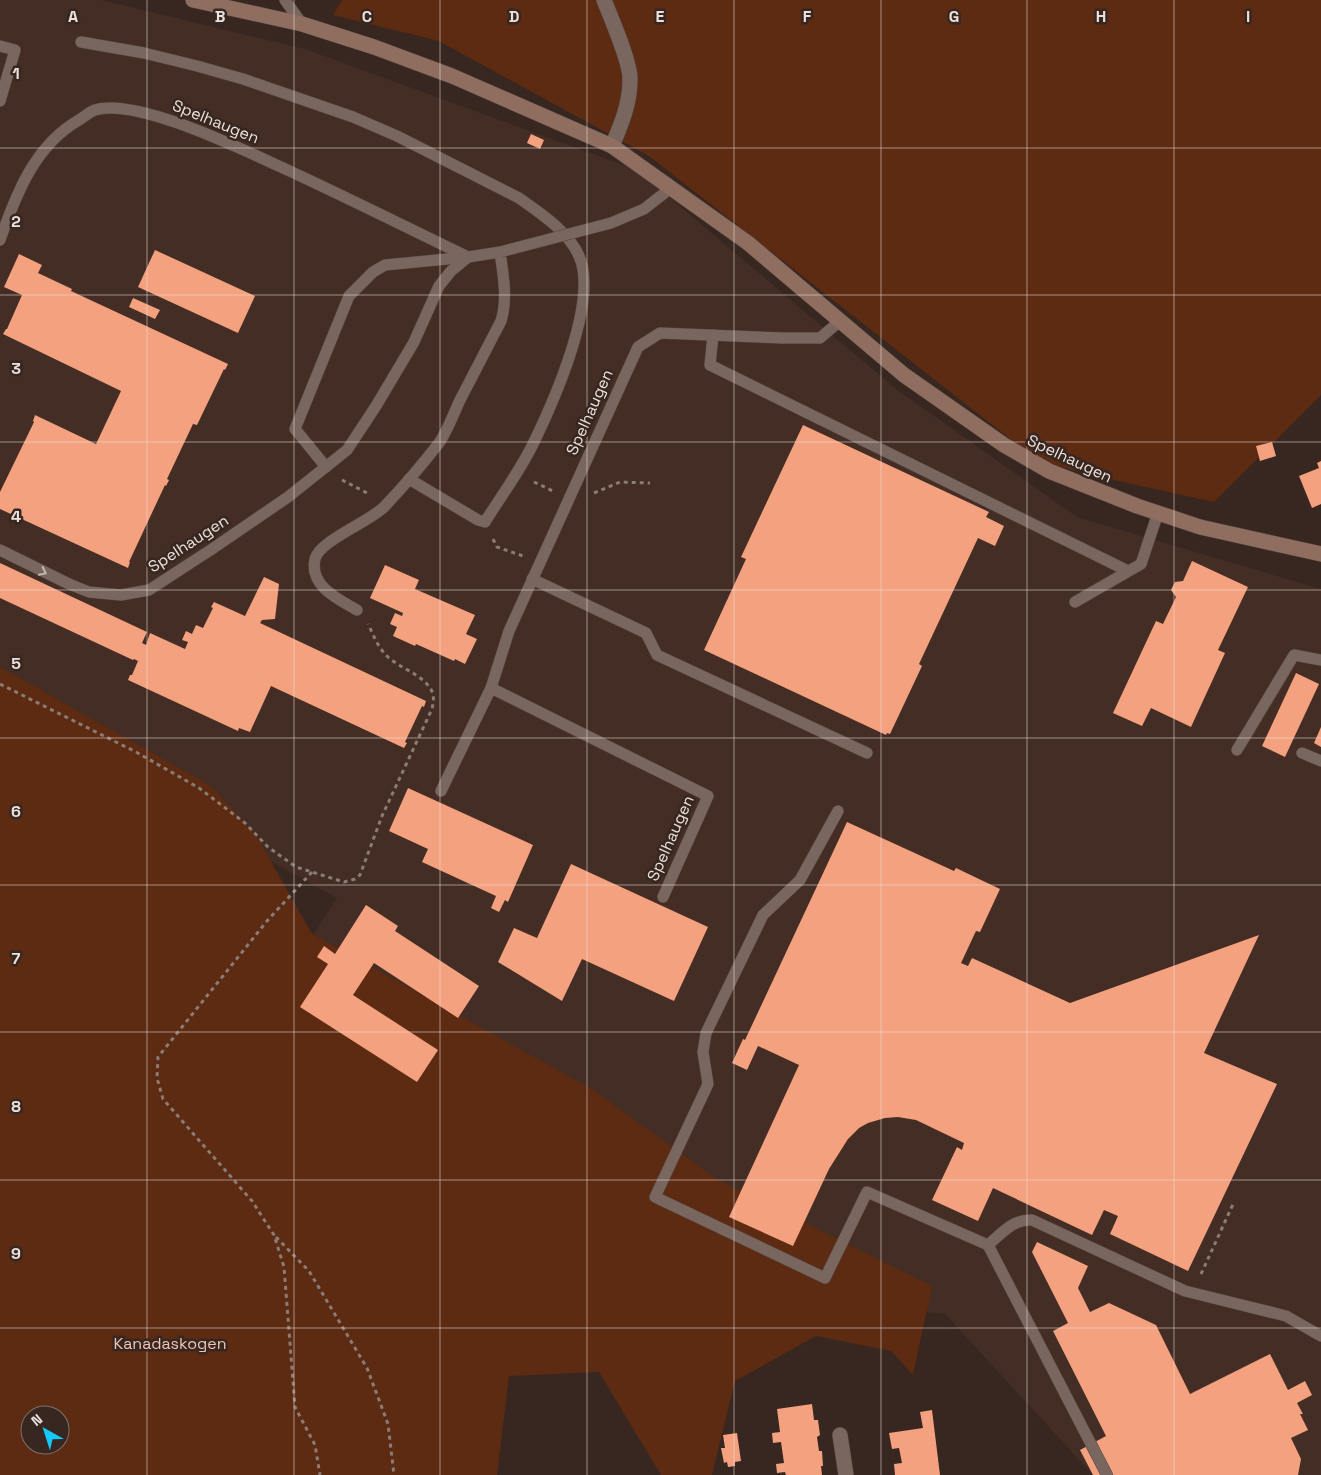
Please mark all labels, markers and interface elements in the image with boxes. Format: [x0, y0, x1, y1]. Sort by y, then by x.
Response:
text: A [68, 6, 78, 27]
text: B [215, 6, 225, 27]
text: C [362, 6, 372, 27]
text: D [509, 6, 519, 27]
text: E [656, 6, 665, 27]
text: F [803, 6, 812, 27]
text: G [949, 6, 959, 27]
text: H [1096, 6, 1106, 27]
text: I [1246, 6, 1250, 27]
text: 1 [12, 63, 20, 84]
street label: Spelhaugen [169, 95, 262, 148]
text: 2 [11, 211, 21, 232]
text: 3 [11, 358, 21, 379]
street label: Spelhaugen [561, 366, 618, 458]
street label: Spelhaugen [1024, 430, 1116, 487]
text: 4 [11, 506, 21, 527]
street label: Spelhaugen [144, 510, 232, 577]
one-way arrow [38, 566, 47, 576]
text: 5 [11, 653, 21, 674]
street label: Spelhaugen [642, 792, 699, 884]
text: 6 [11, 801, 21, 822]
text: 7 [12, 948, 21, 969]
text: 8 [11, 1096, 21, 1117]
text: 9 [11, 1243, 21, 1264]
park label: Kanadaskogen [113, 1333, 227, 1354]
north arrow [20, 1405, 70, 1455]
text: N [28, 1410, 46, 1430]

